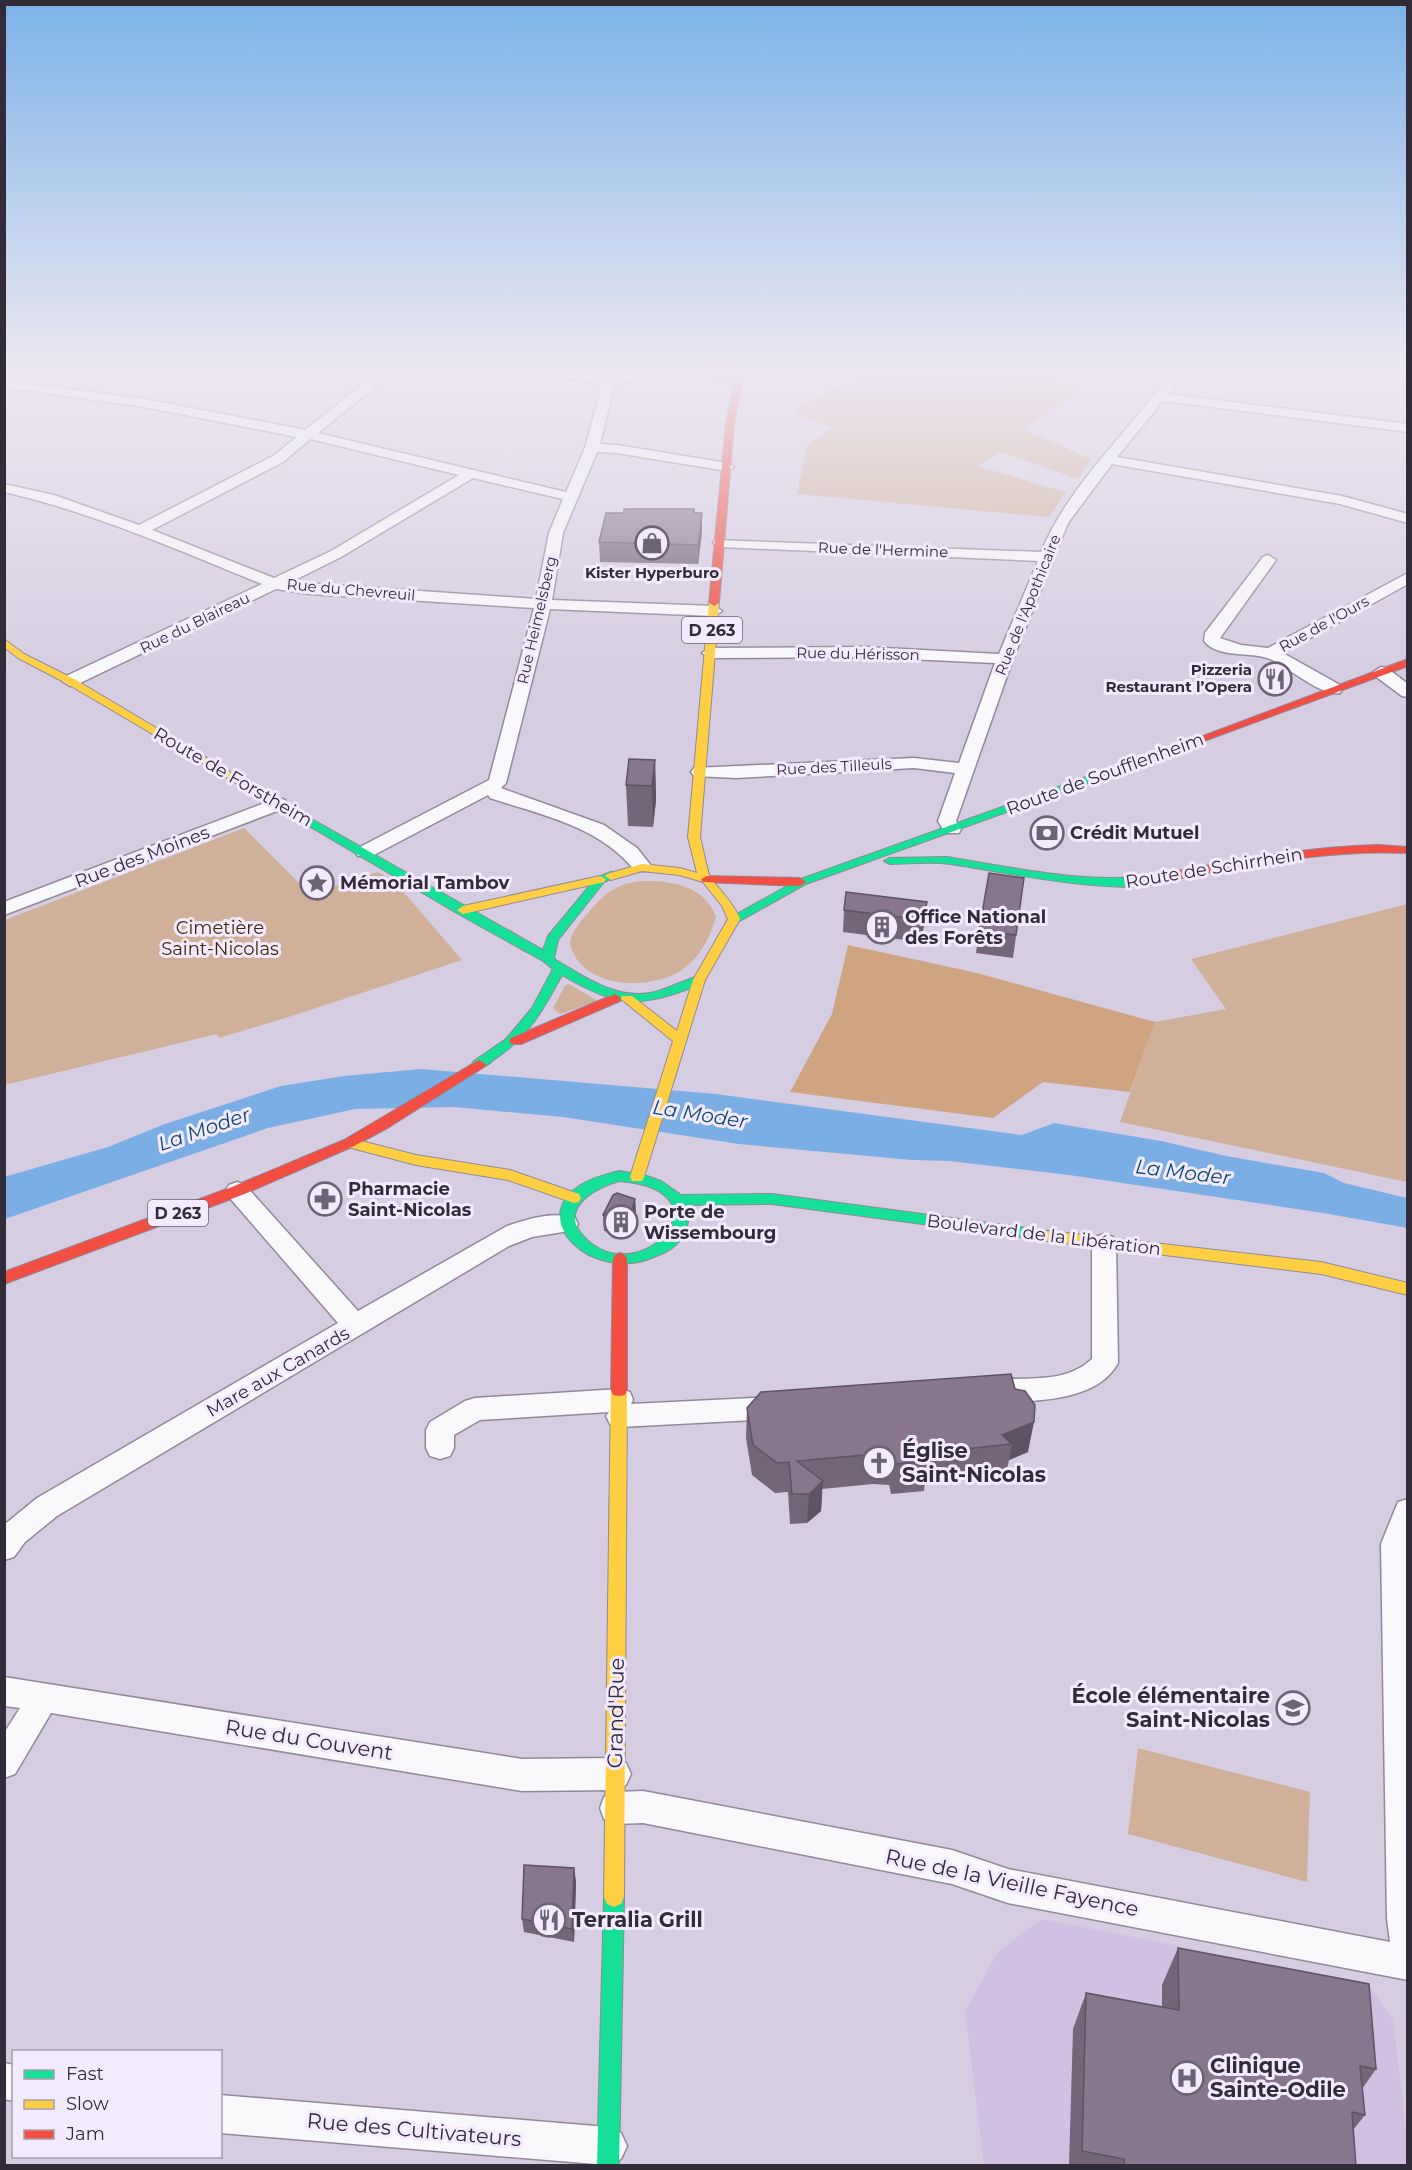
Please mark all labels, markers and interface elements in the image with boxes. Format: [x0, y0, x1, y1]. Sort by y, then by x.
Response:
shop icon: Kister Hyperburo [634, 525, 670, 561]
street label: Rue de l'Apothicaire [991, 532, 1064, 678]
street label: Rue de l'Hermine [817, 538, 949, 561]
street label: Rue Heimelsberg [513, 554, 560, 686]
place label: Kister Hyperburo [585, 563, 719, 582]
street label: Rue du Chevreuil [286, 574, 416, 605]
street label: Rue du Blaireau [137, 588, 253, 657]
street label: Rue de l'Ours [1275, 591, 1372, 656]
road number: D 263 [682, 617, 742, 643]
street label: Rue du Hérisson [796, 643, 920, 664]
place label: Pizzeria Restaurant l’Opera [1105, 660, 1252, 696]
restaurant icon: Pizzeria Restaurant l’Opera [1257, 661, 1293, 697]
street label: Route de Forstheim [150, 723, 316, 831]
street label: Route de Soufflenheim [1003, 728, 1207, 820]
street label: Rue des Tilleuls [776, 754, 892, 779]
bank icon: Crédit Mutuel [1029, 815, 1065, 851]
street label: Rue des Moines [72, 821, 213, 893]
place label: Crédit Mutuel [1070, 822, 1199, 844]
street label: Route de Schirrhein [1124, 843, 1304, 893]
place icon: Mémorial Tambov [299, 865, 335, 901]
place label: Mémorial Tambov [340, 872, 510, 894]
place label: Office National des Forêts [905, 906, 1046, 949]
building icon: Office National des Forêts [864, 909, 900, 945]
park label: Cimetière Saint-Nicolas [161, 917, 279, 960]
water label: La Moder [651, 1095, 750, 1133]
water label: La Moder [155, 1102, 254, 1156]
water label: La Moder [1134, 1154, 1233, 1190]
place label: Pharmacie Saint-Nicolas [348, 1178, 472, 1221]
pharmacy icon: Pharmacie Saint-Nicolas [307, 1181, 343, 1217]
road number: D 263 [148, 1200, 208, 1226]
place label: Porte de Wissembourg [644, 1201, 776, 1244]
building icon: Porte de Wissembourg [603, 1204, 639, 1240]
street label: Boulevard de la Libération [926, 1210, 1162, 1260]
street label: Mare aux Canards [203, 1322, 354, 1422]
place label: Église Saint-Nicolas [902, 1438, 1046, 1487]
church icon: Église Saint-Nicolas [861, 1445, 897, 1481]
street label: Grand'Rue [602, 1657, 629, 1769]
place label: École élémentaire Saint-Nicolas [1072, 1683, 1270, 1732]
school or university icon: École élémentaire Saint-Nicolas [1275, 1690, 1311, 1726]
street label: Rue du Couvent [223, 1714, 395, 1765]
street label: Rue de la Vieille Fayence [883, 1843, 1141, 1922]
restaurant icon: Terralia Grill [531, 1902, 567, 1938]
place label: Terralia Grill [572, 1907, 703, 1932]
legend [12, 2050, 222, 2158]
place label: Clinique Sainte-Odile [1210, 2053, 1346, 2102]
hospital icon: Clinique Sainte-Odile [1169, 2060, 1205, 2096]
text: Fast [66, 2063, 104, 2085]
text: Slow [66, 2093, 109, 2115]
street label: Rue des Cultivateurs [306, 2108, 522, 2151]
text: Jam [65, 2123, 105, 2145]

